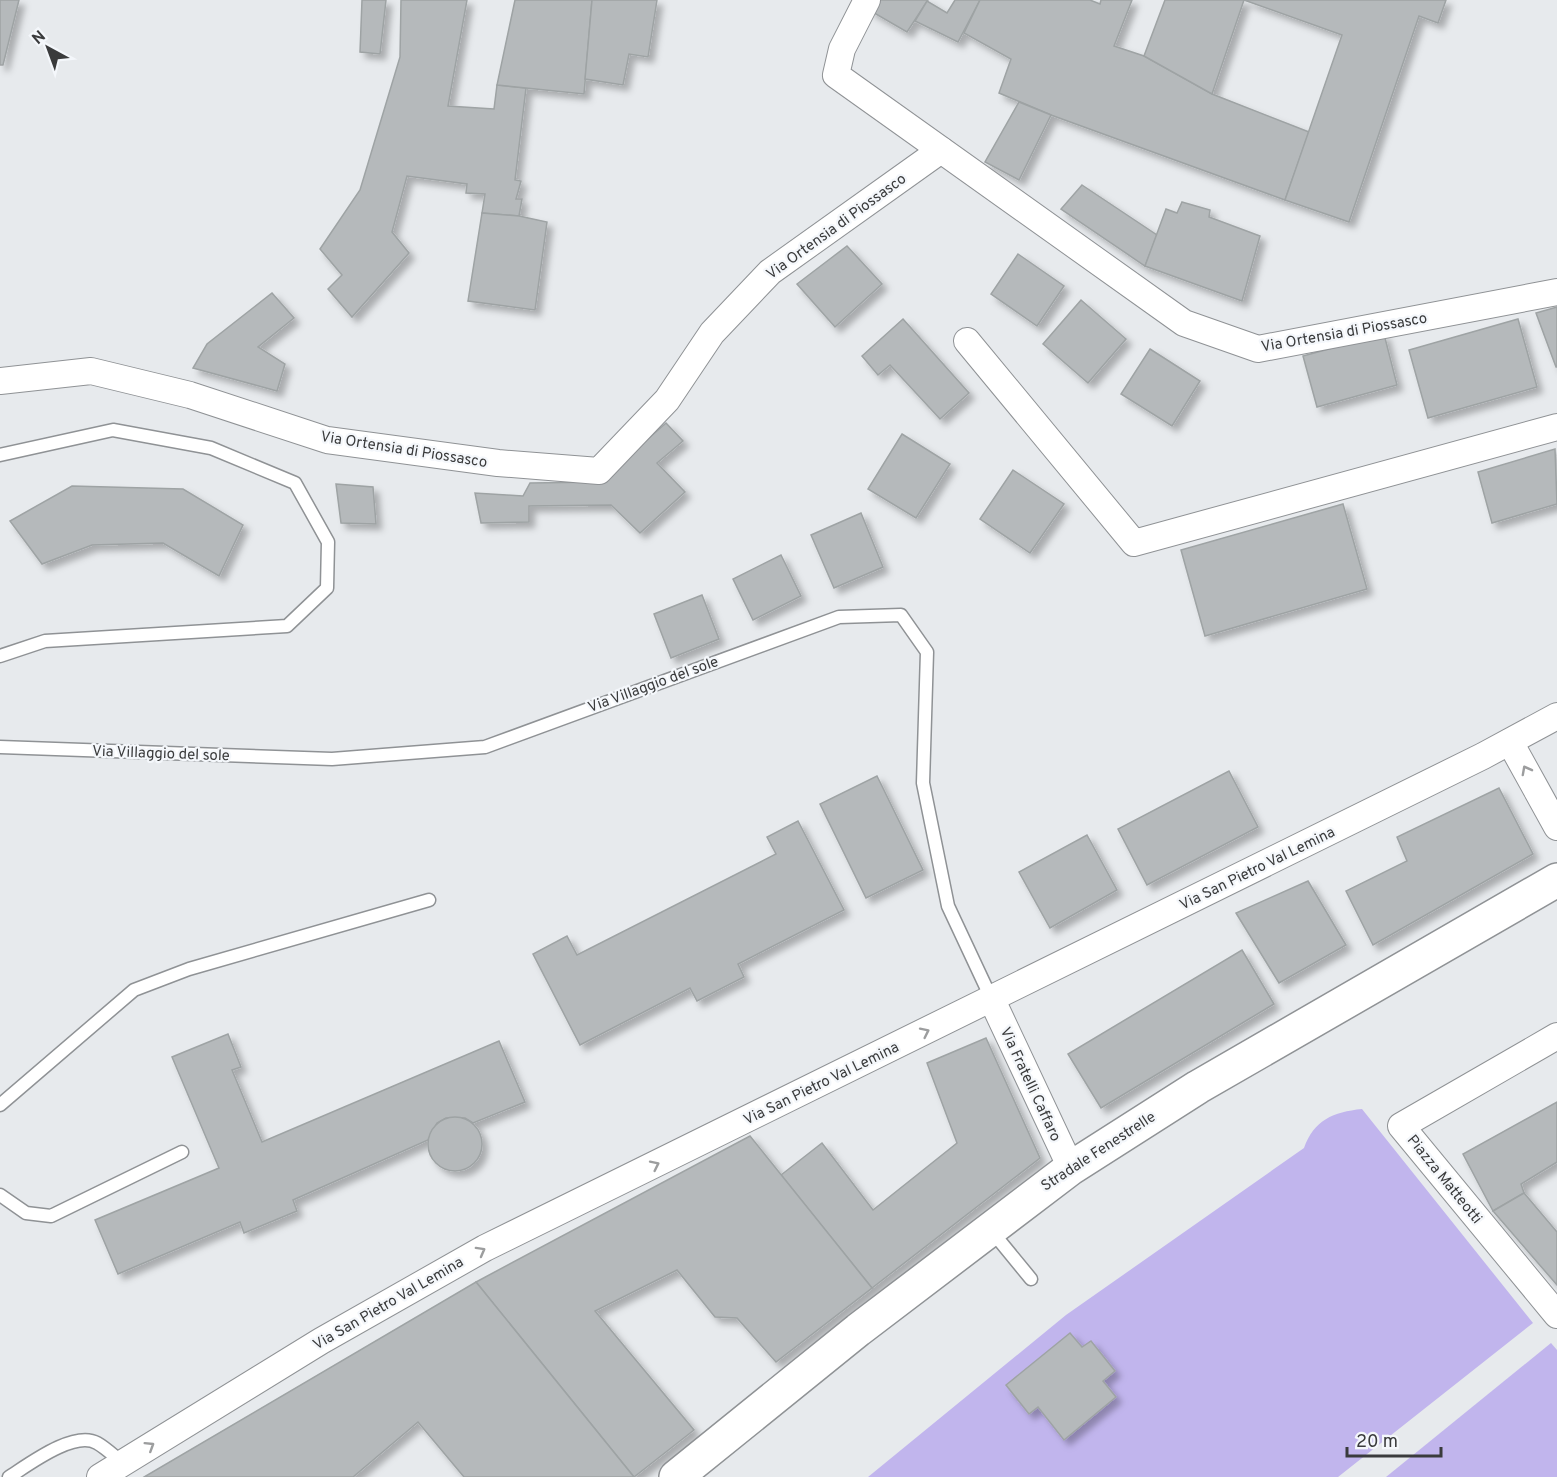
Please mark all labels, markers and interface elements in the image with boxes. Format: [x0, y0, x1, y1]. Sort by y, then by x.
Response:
north arrow [18, 18, 78, 78]
text: N [29, 27, 50, 50]
street label: Via Ortensia di Piossasco [763, 170, 911, 284]
street label: Via Ortensia di Piossasco [1260, 309, 1429, 357]
street label: Via Ortensia di Piossasco [319, 428, 488, 473]
street label: Via Villaggio del sole [586, 653, 721, 718]
street label: Via Villaggio del sole [92, 743, 230, 766]
one-way arrow [1522, 765, 1533, 776]
street label: Via San Pietro Val Lemina [1177, 823, 1339, 915]
street label: Via Fratelli Caffaro [995, 1024, 1064, 1145]
one-way arrow [918, 1028, 929, 1040]
street label: Via San Pietro Val Lemina [741, 1038, 903, 1130]
street label: Stradale Fenestrelle [1038, 1108, 1160, 1196]
street label: Piazza Matteotti [1402, 1132, 1486, 1228]
one-way arrow [649, 1160, 660, 1172]
one-way arrow [474, 1247, 485, 1258]
street label: Via San Pietro Val Lemina [310, 1253, 467, 1355]
scale bar [1347, 1420, 1442, 1458]
text: 20 m [1356, 1431, 1398, 1454]
one-way arrow [144, 1442, 154, 1454]

